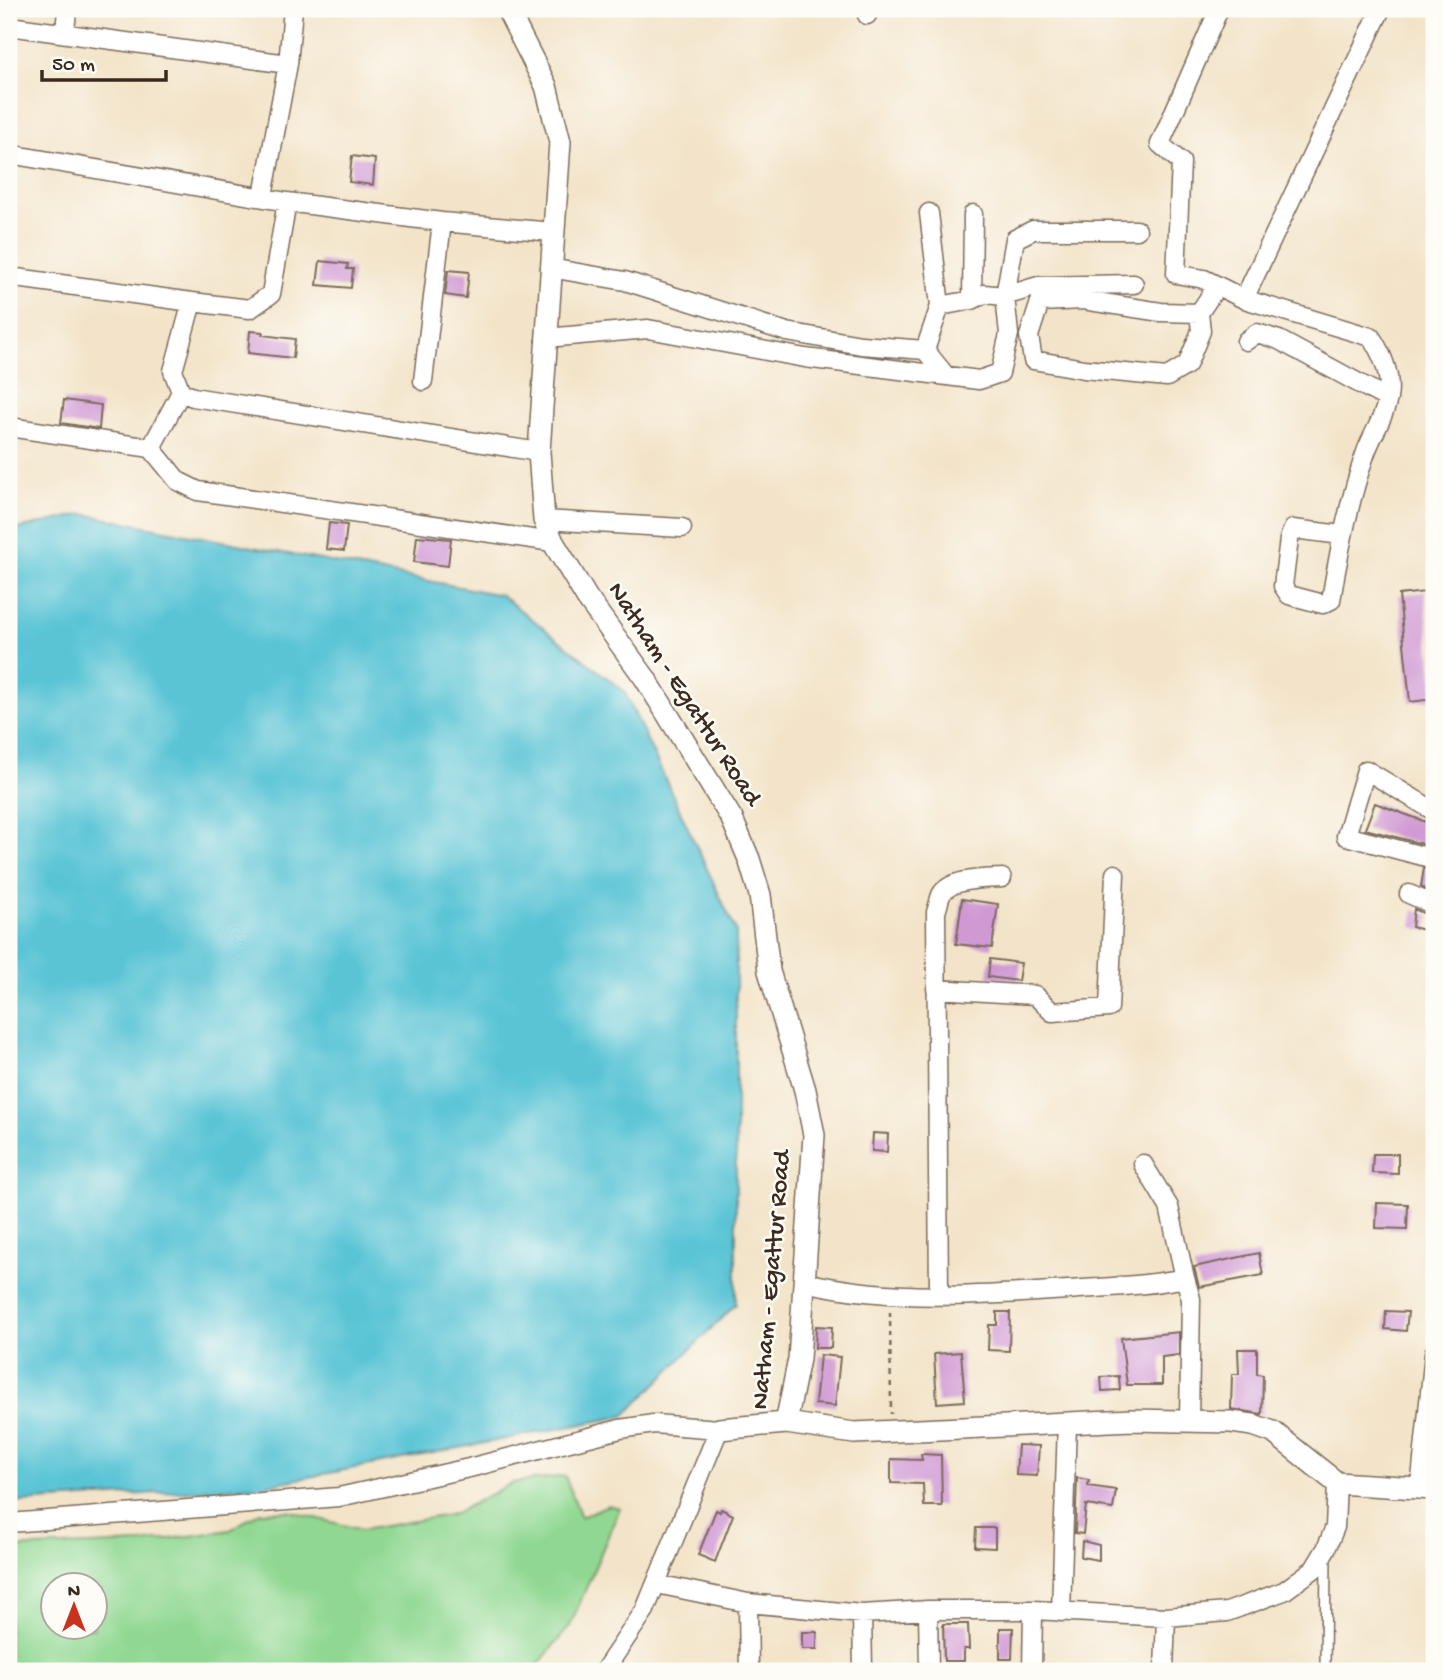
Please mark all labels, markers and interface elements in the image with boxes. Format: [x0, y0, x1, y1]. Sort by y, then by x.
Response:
scale bar [42, 38, 166, 82]
text: 50 m [52, 54, 95, 79]
street label: Natham - Egattur Road [599, 577, 768, 814]
street label: Natham - Egattur Road [746, 1147, 800, 1411]
north arrow [38, 1572, 108, 1642]
text: N [68, 1581, 80, 1604]

